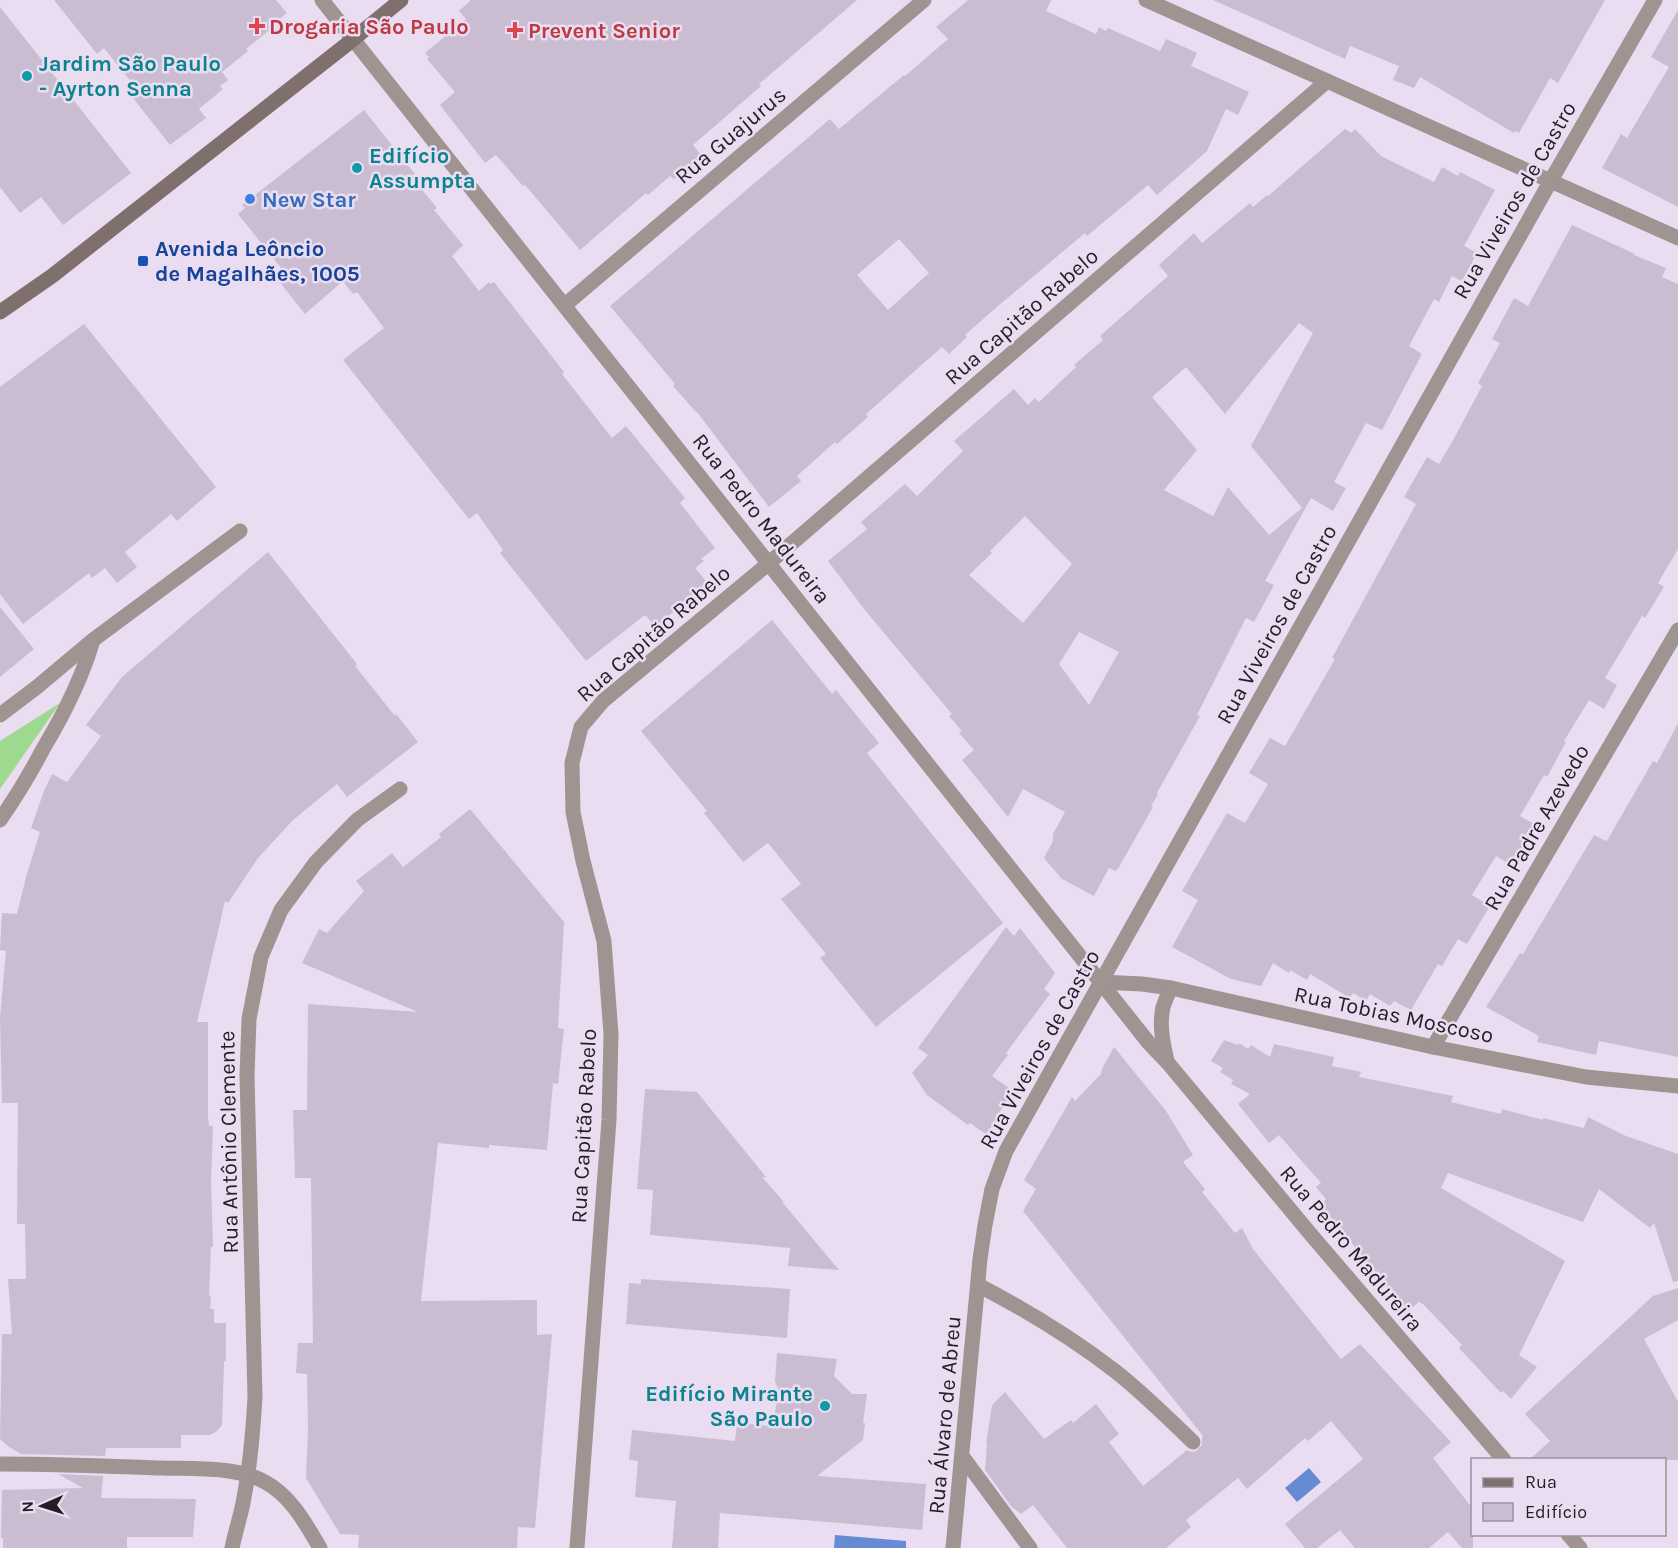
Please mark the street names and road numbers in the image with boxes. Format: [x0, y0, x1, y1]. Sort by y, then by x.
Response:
street label: Rua Guajurus [670, 82, 791, 190]
street label: Rua Viveiros de Castro [1448, 97, 1582, 304]
street label: Rua Capitão Rabelo [940, 243, 1104, 390]
street label: Rua Pedro Madureira [687, 428, 836, 609]
street label: Rua Viveiros de Castro [1211, 520, 1342, 729]
street label: Rua Capitão Rabelo [572, 560, 736, 707]
street label: Rua Padre Azevedo [1479, 740, 1595, 915]
street label: Rua Viveiros de Castro [974, 945, 1105, 1154]
street label: Rua Tobias Moscoso [1292, 981, 1496, 1049]
street label: Rua Capitão Rabelo [566, 1028, 602, 1224]
street label: Rua Antônio Clemente [214, 1030, 244, 1254]
street label: Rua Pedro Madureira [1274, 1160, 1428, 1337]
street label: Rua Álvaro de Abreu [922, 1315, 967, 1515]

